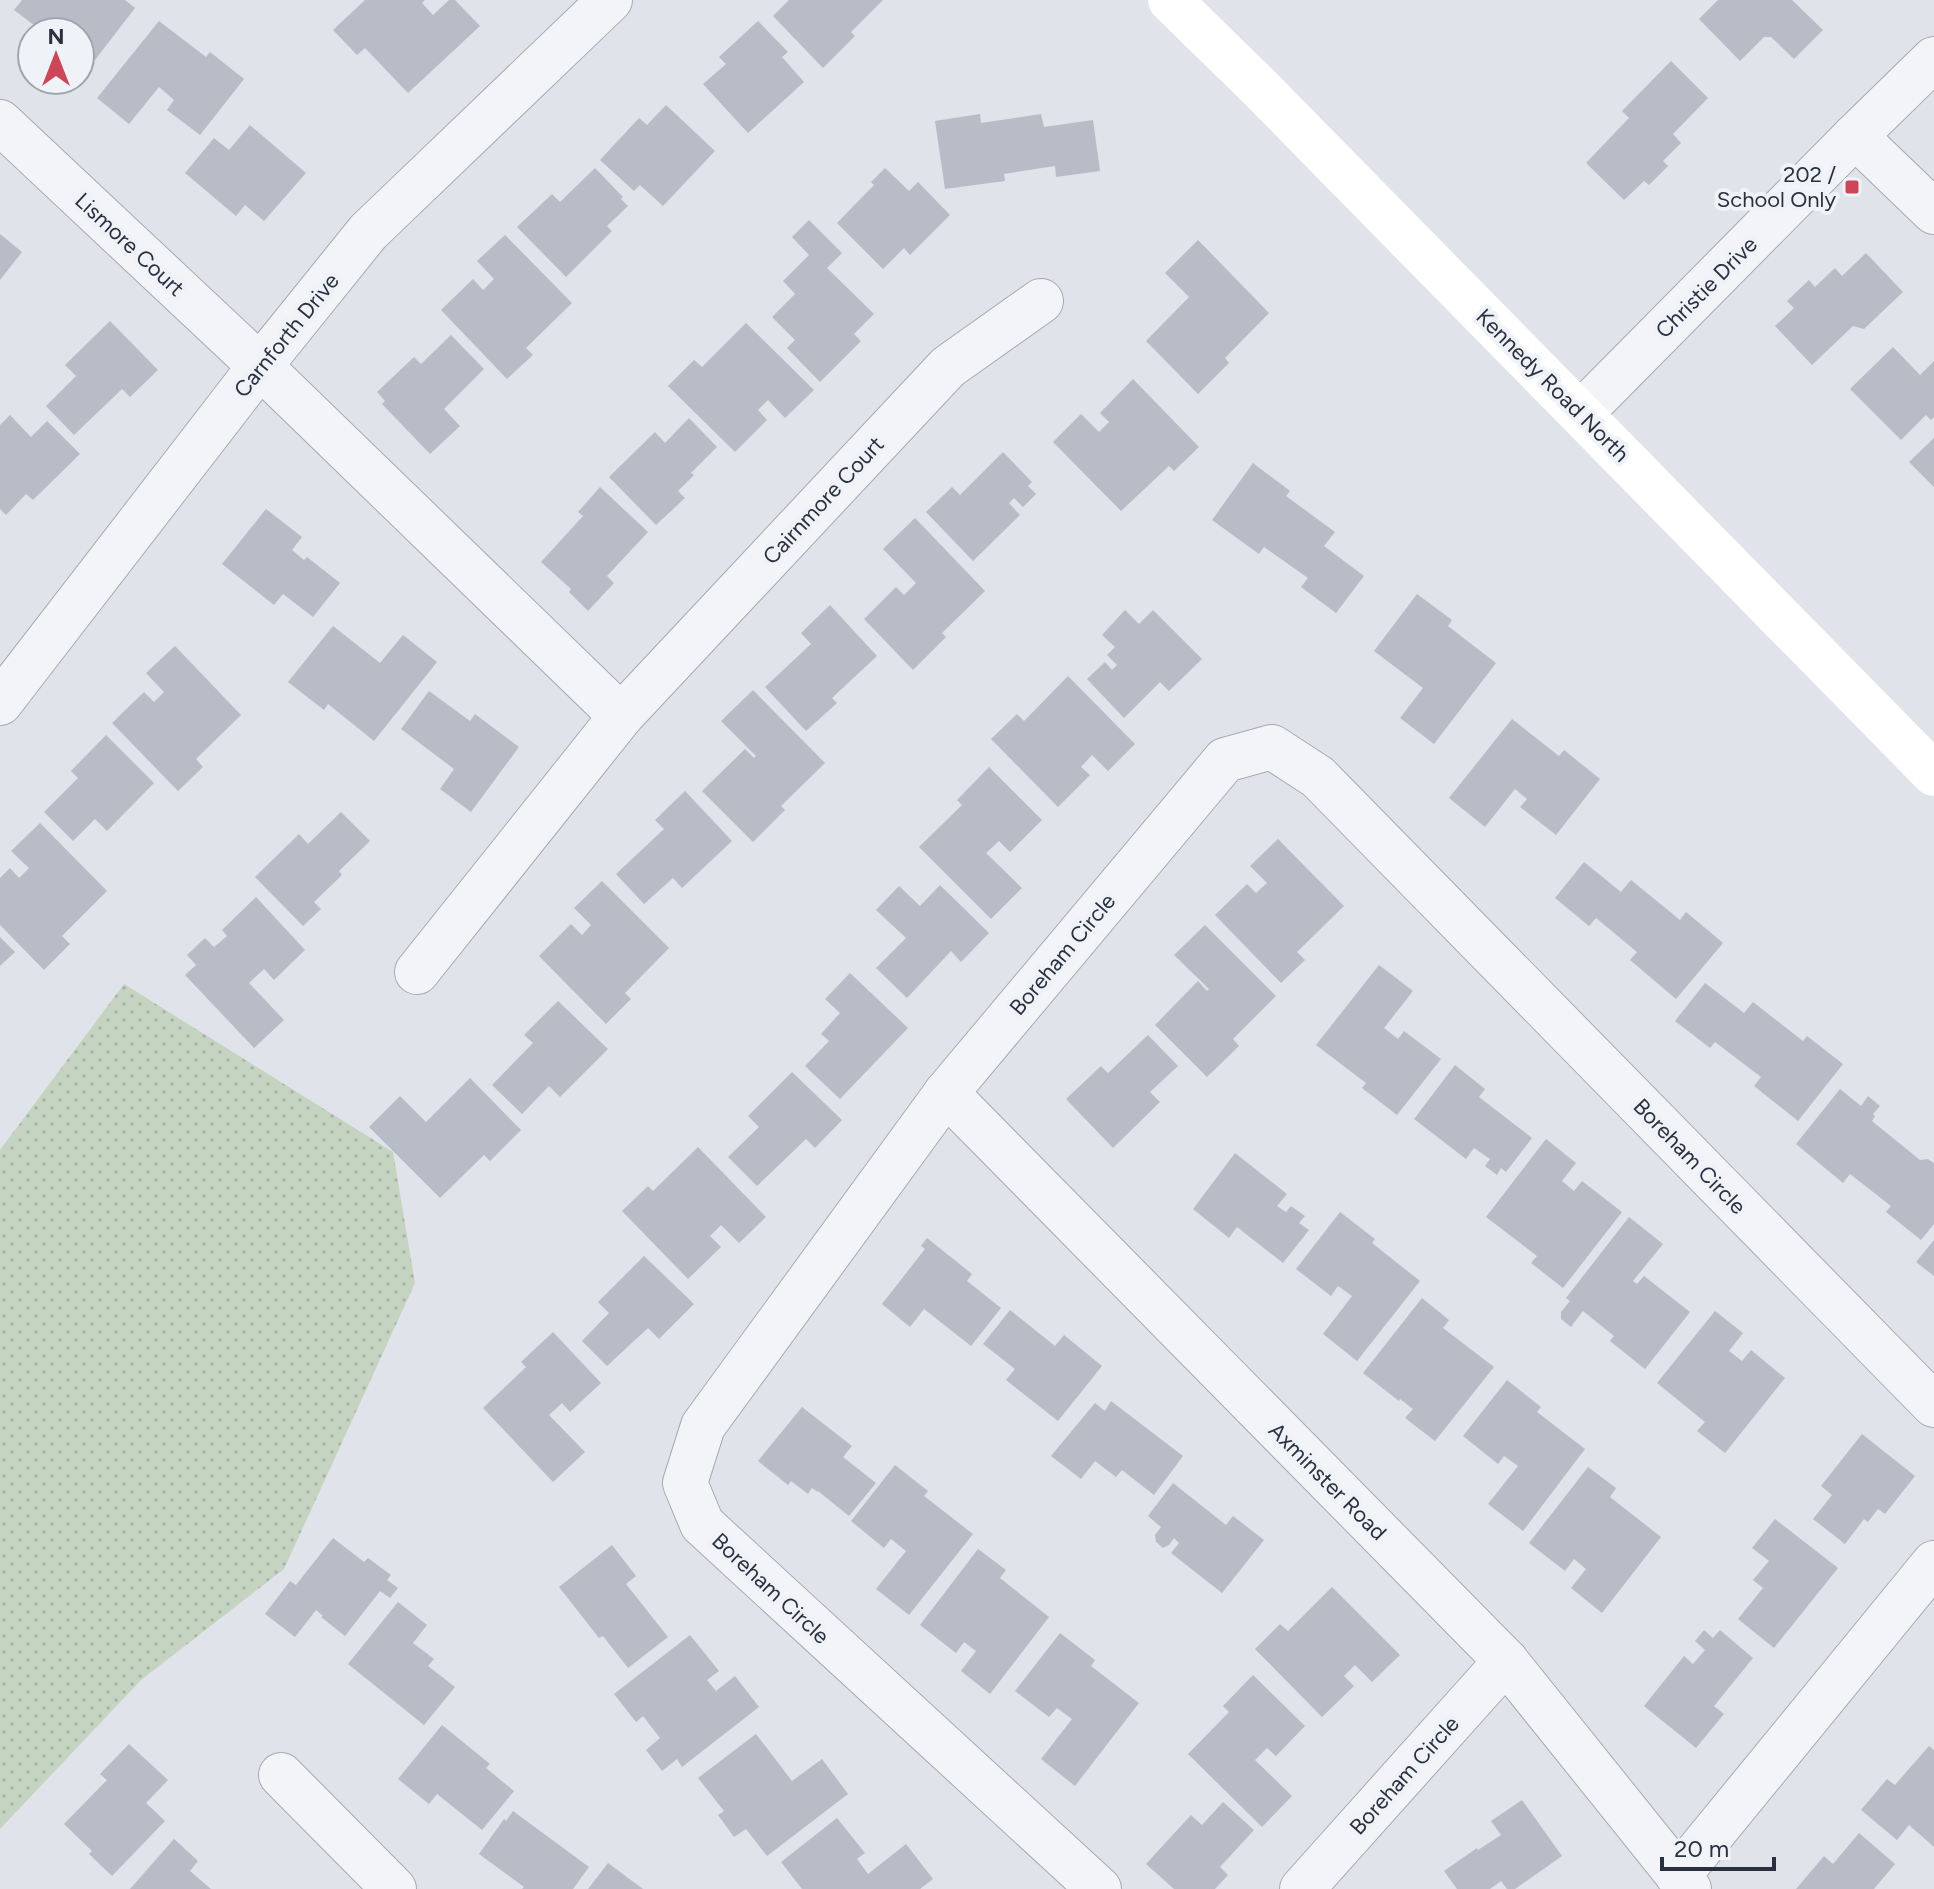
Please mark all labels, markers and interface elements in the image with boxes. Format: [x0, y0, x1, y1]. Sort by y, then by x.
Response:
north arrow [16, 16, 96, 96]
text: N [47, 23, 65, 50]
place label: 202 / School Only [1717, 161, 1836, 213]
marker: 202 / School Only [1843, 178, 1861, 196]
street label: Lismore Court [69, 187, 190, 302]
street label: Christie Drive [1650, 231, 1763, 344]
street label: Carnforth Drive [228, 268, 345, 403]
street label: Kennedy Road North [1470, 303, 1635, 468]
street label: Cairnmore Court [757, 431, 889, 570]
street label: Boreham Circle [1004, 888, 1121, 1021]
street label: Boreham Circle [1628, 1093, 1752, 1220]
street label: Axminster Road [1263, 1417, 1392, 1546]
street label: Boreham Circle [706, 1527, 835, 1650]
street label: Boreham Circle [1344, 1710, 1465, 1840]
scale bar [1662, 1821, 1774, 1871]
text: 20 m [1674, 1834, 1729, 1863]

